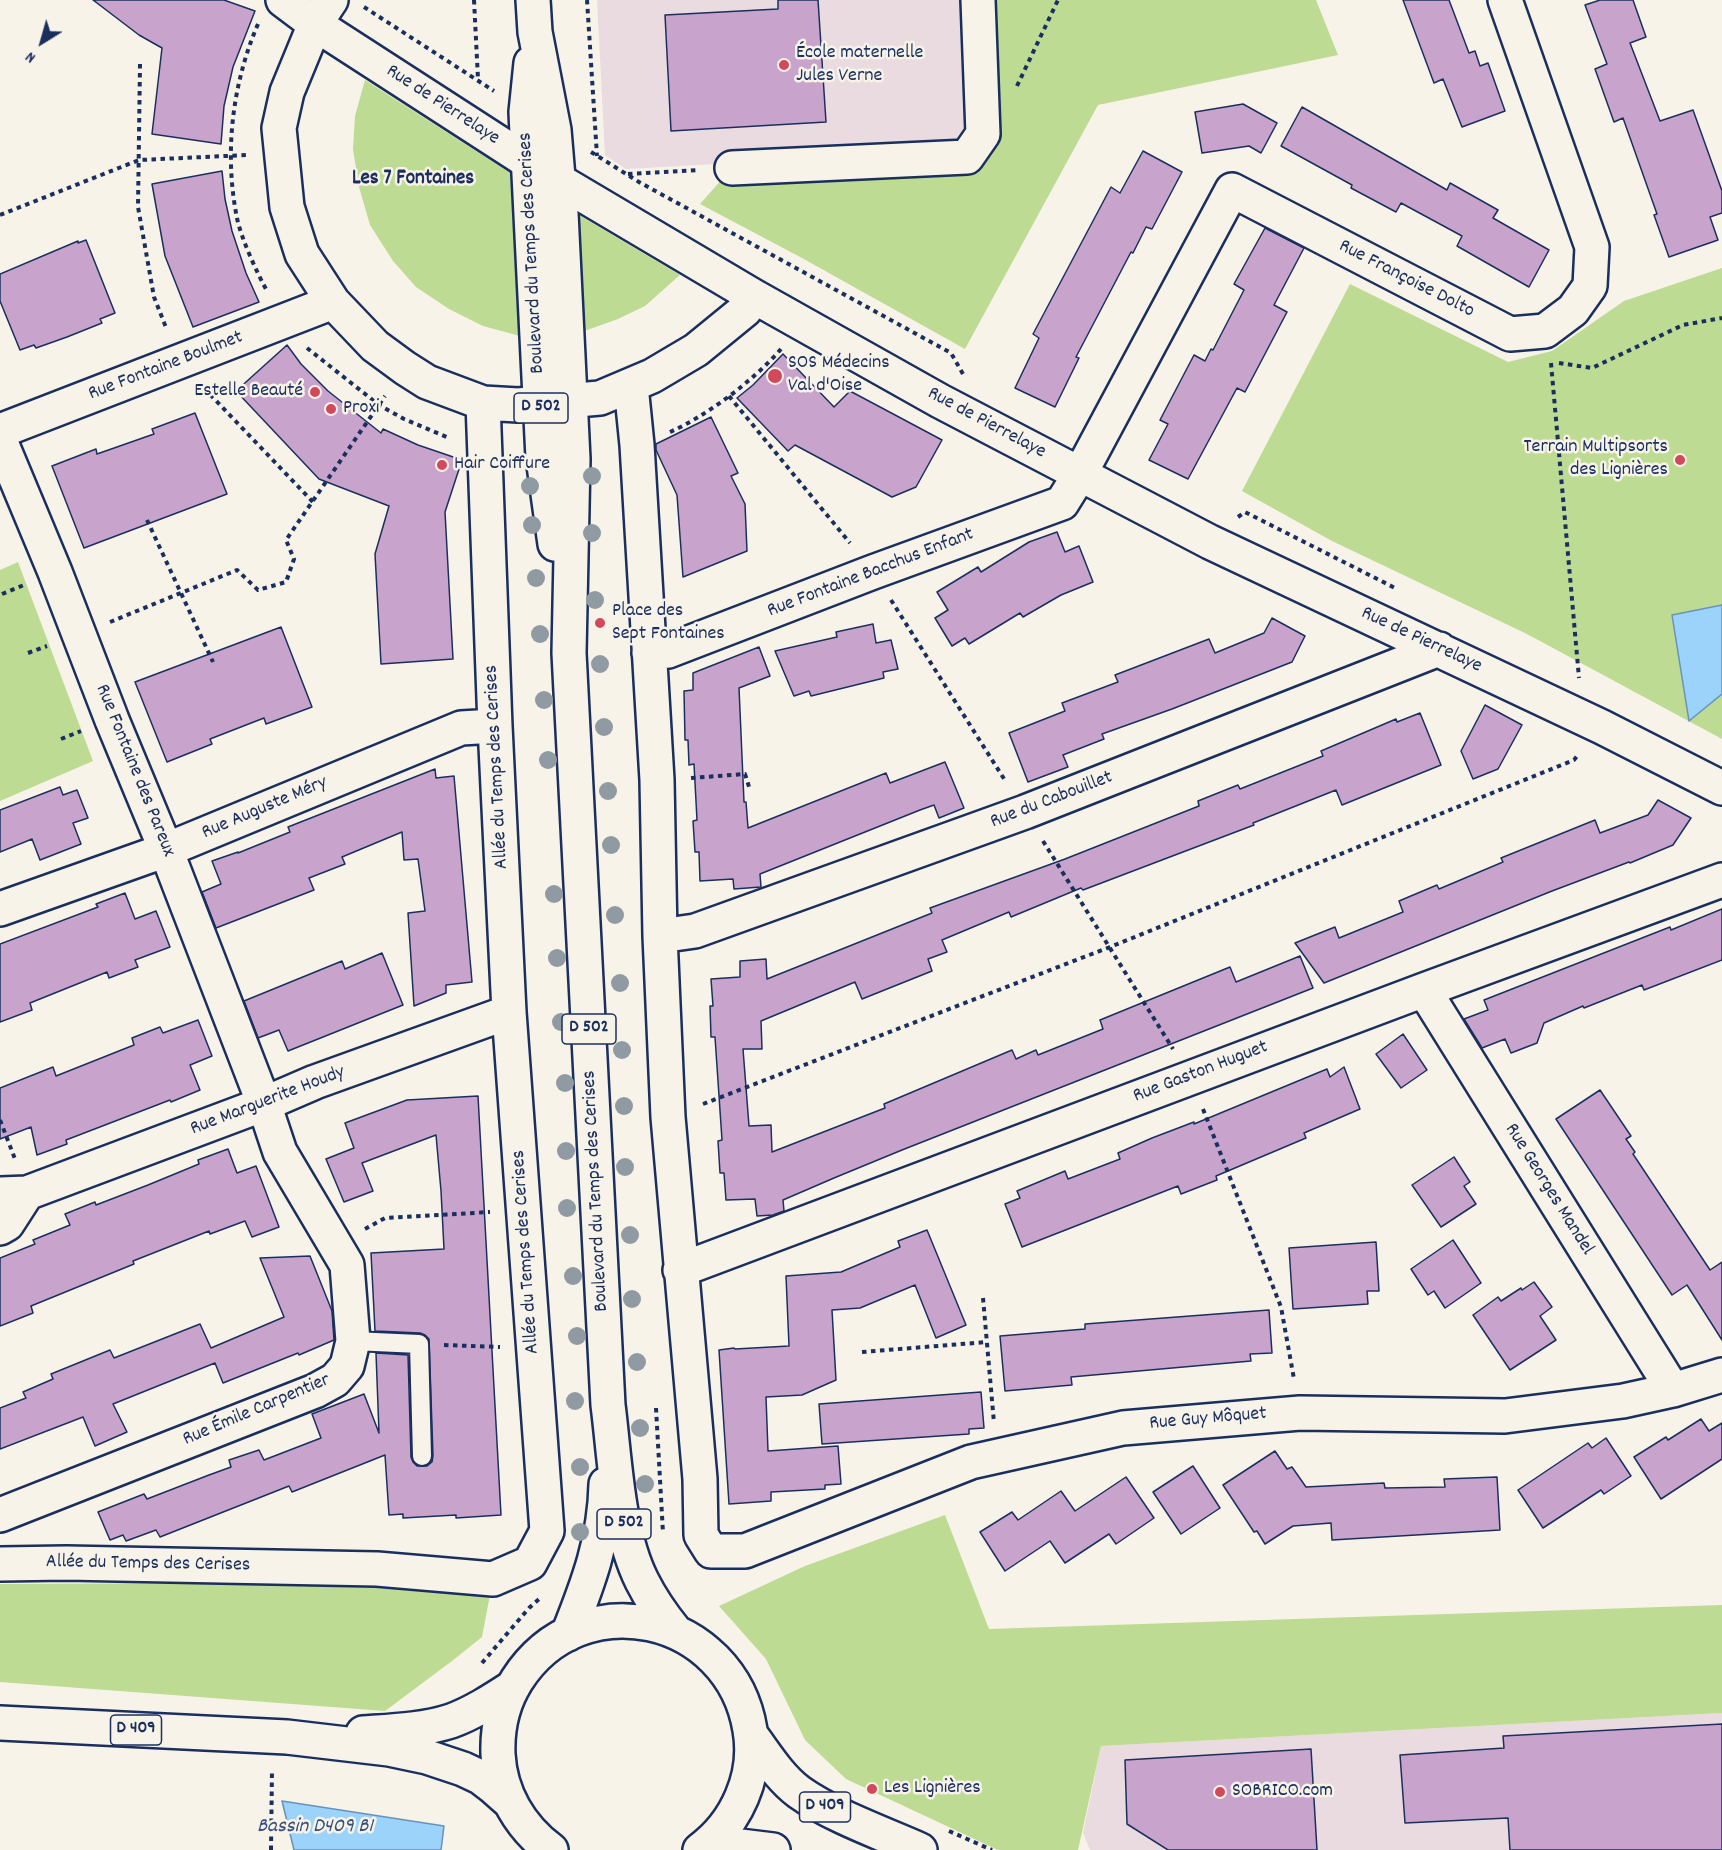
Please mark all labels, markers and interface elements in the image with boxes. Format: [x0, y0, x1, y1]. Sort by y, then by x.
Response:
north arrow [12, 12, 72, 72]
place label: École maternelle Jules Verne [796, 42, 923, 89]
text: N [21, 45, 41, 68]
marker: École maternelle Jules Verne [777, 58, 791, 72]
street label: Rue de Pierrelaye [381, 60, 503, 152]
street label: Boulevard du Temps des Cerises [515, 132, 551, 374]
district label: Les 7 Fontaines [352, 167, 474, 193]
street label: Rue Françoise Dolto [1334, 235, 1478, 325]
street label: Rue Fontaine Boulmet [85, 326, 247, 408]
place label: SOS Médecins Val d'Oise [788, 352, 890, 399]
marker: SOS Médecins Val d'Oise [766, 367, 784, 385]
place label: Estelle Beauté [194, 380, 303, 404]
street label: Rue de Pierrelaye [923, 383, 1049, 465]
marker: Estelle Beauté [308, 385, 322, 399]
road number: D 502 [514, 393, 568, 423]
place label: Proxi [343, 397, 379, 421]
marker: Proxi [324, 402, 338, 416]
place label: Terrain Multipsorts des Lignières [1524, 436, 1668, 483]
place label: Hair Coiffure [454, 453, 550, 477]
marker: Terrain Multipsorts des Lignières [1673, 453, 1687, 467]
marker: Hair Coiffure [435, 458, 449, 472]
street label: Rue Fontaine Bacchus Enfant [765, 524, 977, 624]
place label: Place des Sept Fontaines [612, 600, 725, 647]
street label: Rue de Pierrelaye [1357, 603, 1485, 679]
marker: Place des Sept Fontaines [593, 616, 607, 630]
street label: Allée du Temps des Cerises [481, 664, 515, 870]
street label: Rue Fontaine des Pareux [88, 681, 180, 861]
street label: Rue du Cabouillet [987, 767, 1117, 835]
street label: Rue Auguste Méry [199, 772, 331, 846]
road number: D 502 [562, 1014, 616, 1044]
street label: Rue Gaston Huguet [1130, 1036, 1272, 1110]
street label: Rue Marguerite Houdy [187, 1061, 349, 1143]
street label: Boulevard du Temps des Cerises [579, 1070, 615, 1312]
street label: Rue Georges Mandel [1498, 1120, 1598, 1260]
street label: Allée du Temps des Cerises [508, 1149, 546, 1355]
street label: Rue Émile Carpentier [180, 1369, 334, 1453]
street label: Rue Guy Môquet [1148, 1403, 1268, 1437]
road number: D 502 [597, 1509, 651, 1539]
street label: Allée du Temps des Cerises [46, 1551, 250, 1579]
road number: D 409 [110, 1715, 162, 1745]
place label: Les Lignières [884, 1777, 981, 1801]
place label: SOBRICO.com [1232, 1780, 1333, 1804]
marker: Les Lignières [865, 1782, 879, 1796]
marker: SOBRICO.com [1213, 1785, 1227, 1799]
road number: D 409 [800, 1792, 850, 1822]
water label: Bassin D409 B1 [257, 1815, 373, 1841]

